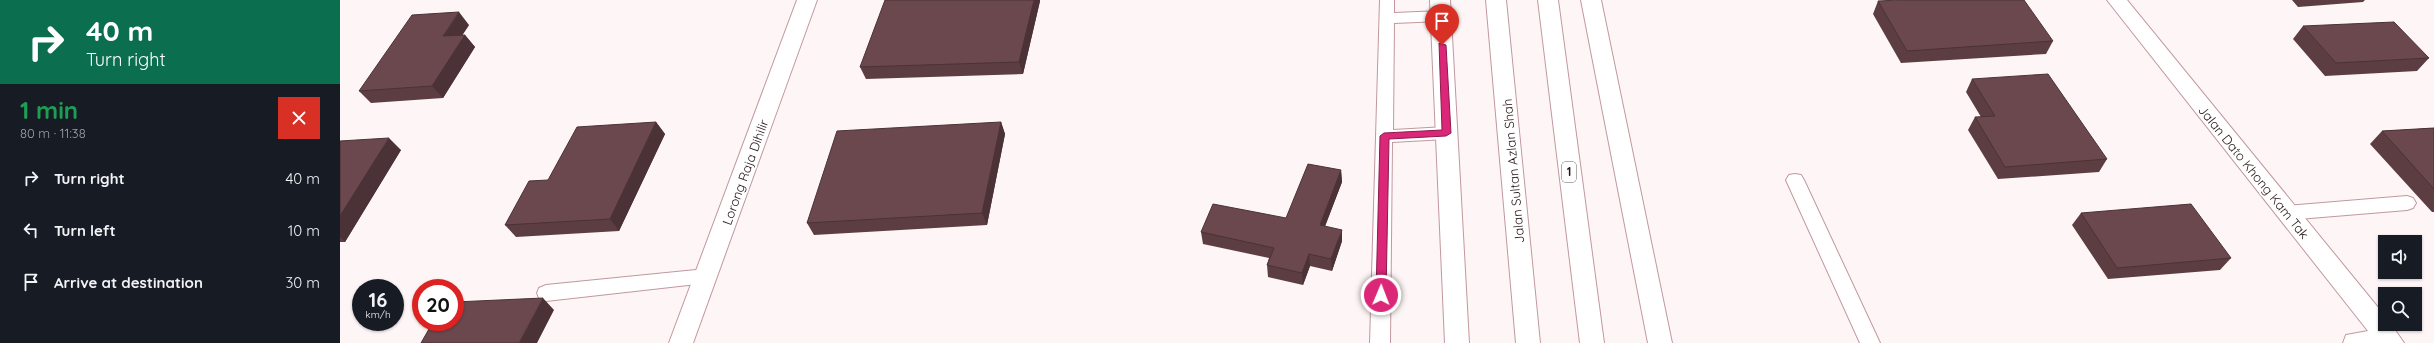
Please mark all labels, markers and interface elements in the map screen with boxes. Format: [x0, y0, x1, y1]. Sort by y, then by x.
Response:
pin [1425, 4, 1459, 45]
icon: arrive [1431, 10, 1453, 32]
text: 40 m [86, 13, 153, 48]
icon: right [20, 16, 72, 68]
text: Turn right [86, 48, 166, 71]
text: 1 min [20, 95, 78, 125]
button: close [278, 97, 320, 139]
street label: Jalan Sultan Azlan Shah [1499, 98, 1527, 244]
street label: Jalan Dato Khong Kam Tak [2195, 102, 2313, 242]
street label: Lorong Raja Dihilir [718, 117, 772, 227]
text: 80 m · 11:38 [20, 125, 86, 141]
road number: 1 [1562, 162, 1576, 182]
icon: right [20, 167, 42, 189]
text: Turn right [54, 169, 125, 188]
text: 40 m [285, 169, 320, 188]
icon: left [20, 219, 42, 241]
text: Turn left [54, 221, 116, 240]
text: 10 m [288, 221, 320, 240]
map controls [2378, 235, 2422, 331]
button: sound [2378, 235, 2422, 279]
icon: arrive [20, 271, 42, 293]
text: Arrive at destination [54, 273, 203, 292]
text: 30 m [285, 273, 320, 292]
position arrow [1360, 274, 1402, 316]
speed limit sign: 20 [412, 279, 464, 331]
text: 16 [369, 287, 387, 312]
button: search [2378, 287, 2422, 331]
text: km/h [365, 308, 391, 321]

